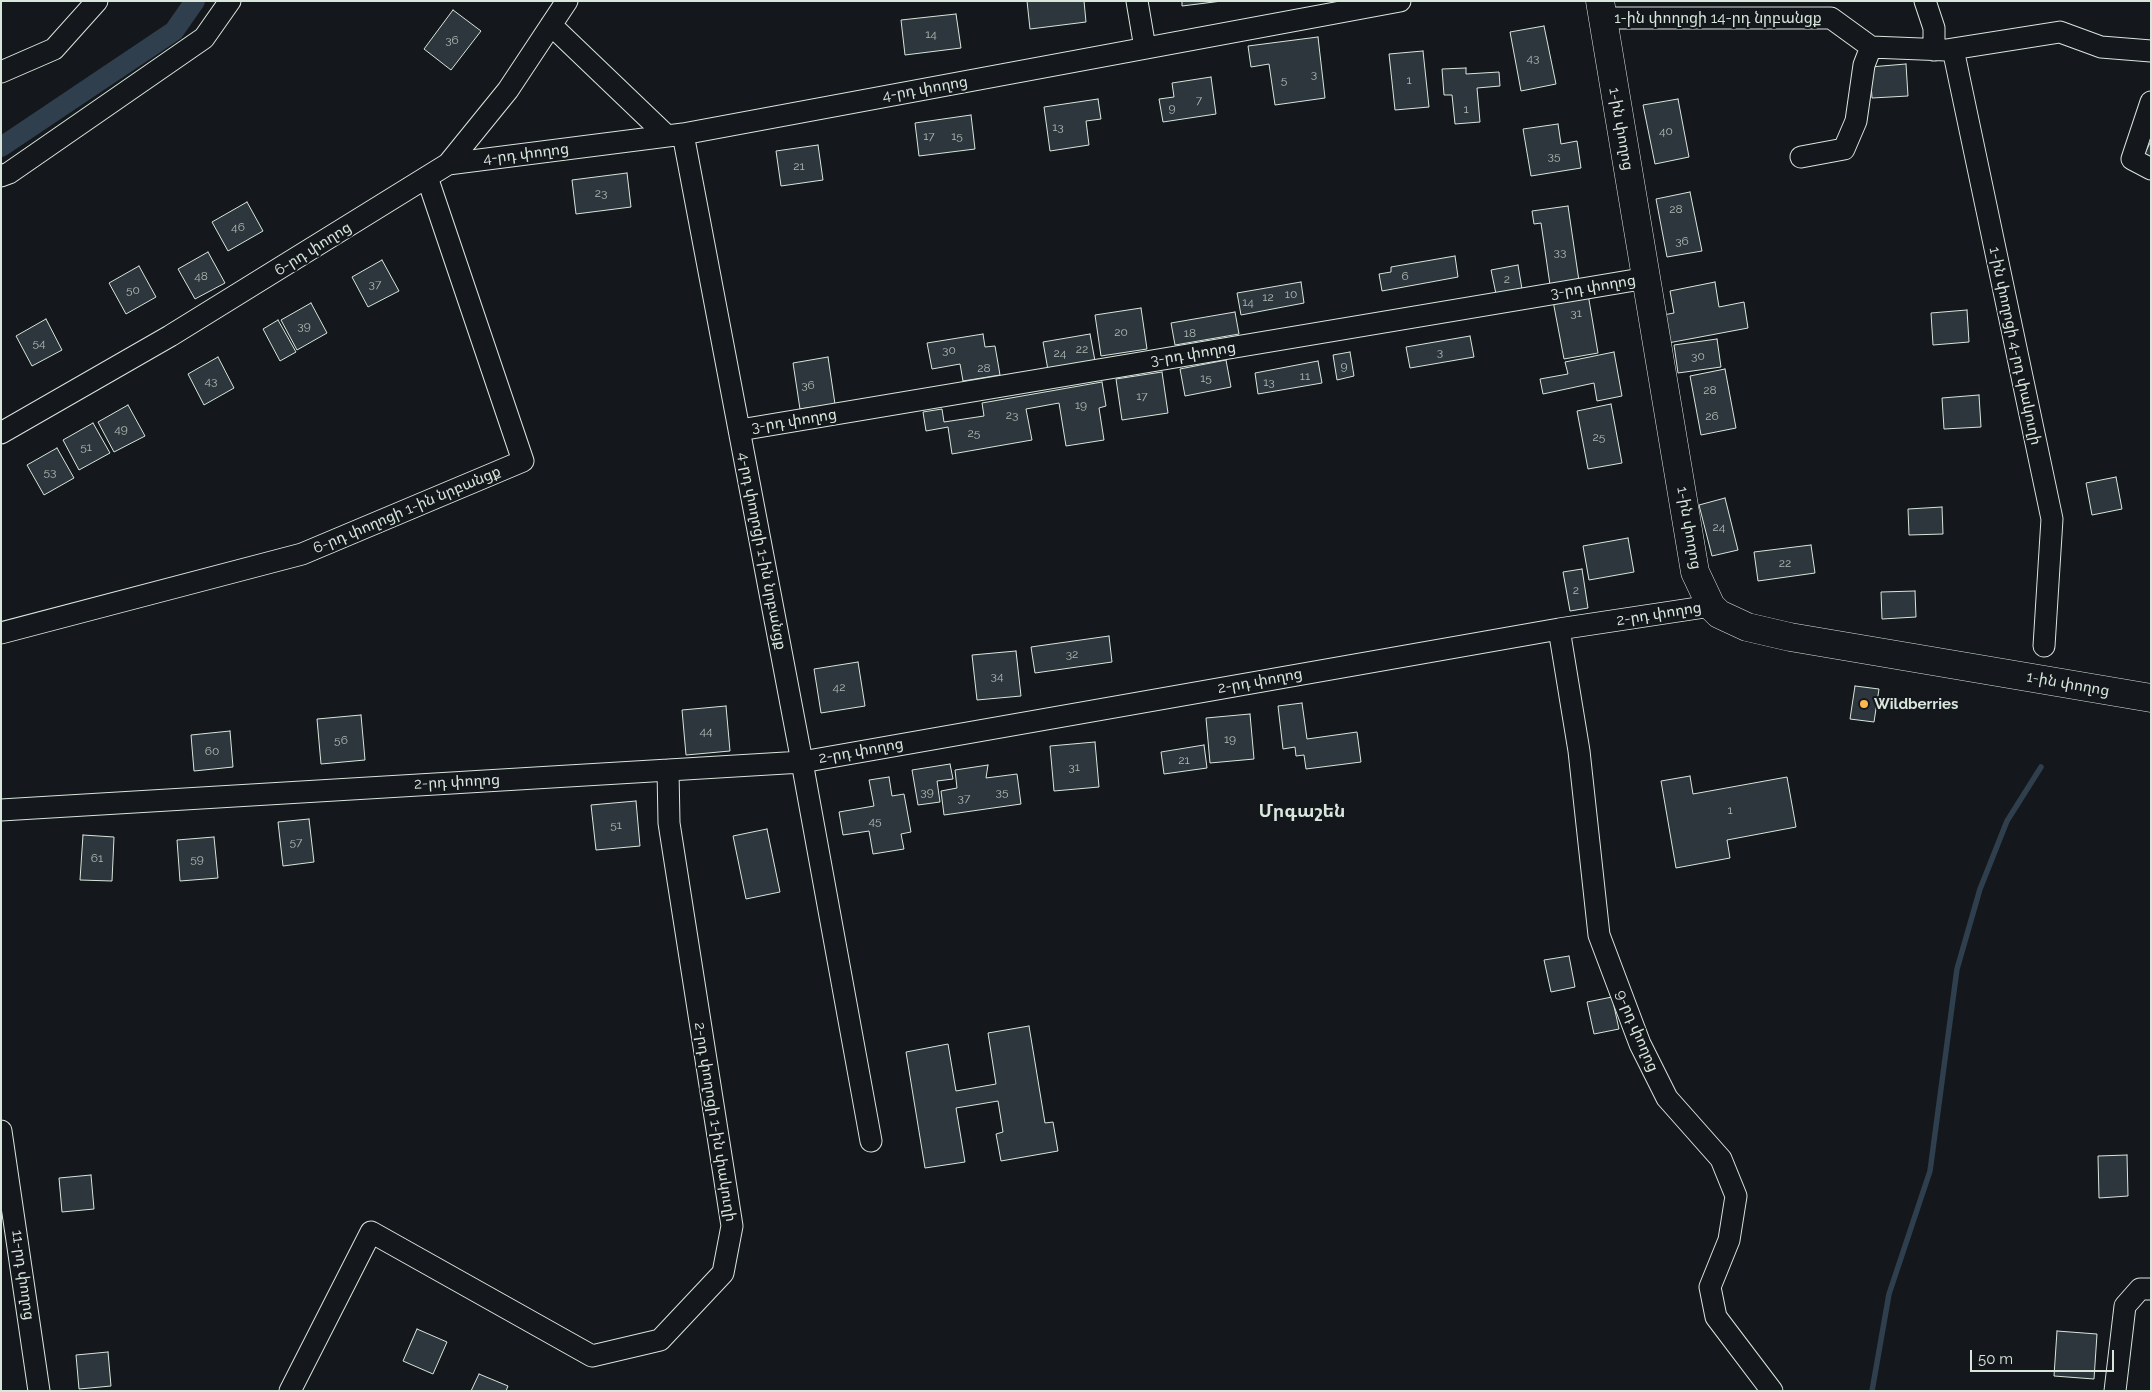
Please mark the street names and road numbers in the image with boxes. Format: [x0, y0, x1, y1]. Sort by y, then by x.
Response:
street label: 1-ին փողոցի 14-րդ նրբանցք [1614, 9, 1822, 27]
street label: 4-րդ փողոց [881, 73, 969, 105]
street label: 1-ին փողոց [1605, 86, 1637, 172]
street label: 4-րդ փողոց [482, 140, 570, 168]
street label: 6-րդ փողոց [271, 218, 355, 280]
street label: 1-ին փողոցի 4-րդ փակուղի [1985, 245, 2045, 447]
street label: 3-րդ փողոց [1549, 271, 1637, 303]
street label: 3-րդ փողոց [1149, 338, 1237, 370]
street label: 3-րդ փողոց [750, 405, 838, 437]
street label: 4-րդ փողոցի 1-ին նրբանցք [734, 451, 790, 651]
street label: 6-րդ փողոցի 1-ին նրբանցք [311, 462, 503, 558]
street label: 1-ին փողոց [1673, 485, 1705, 571]
street label: 2-րդ փողոց [1615, 598, 1703, 630]
street label: 2-րդ փողոց [1216, 665, 1304, 697]
street label: 1-ին փողոց [2025, 668, 2111, 700]
street label: 2-րդ փողոց [817, 735, 905, 767]
street label: 2-րդ փողոց [414, 771, 500, 793]
street label: 9-րդ փողոց [1612, 987, 1662, 1075]
street label: 2-րդ փողոցի 1-ին փակուղի [690, 1021, 740, 1223]
street label: 11-րդ փողոց [8, 1229, 38, 1321]

